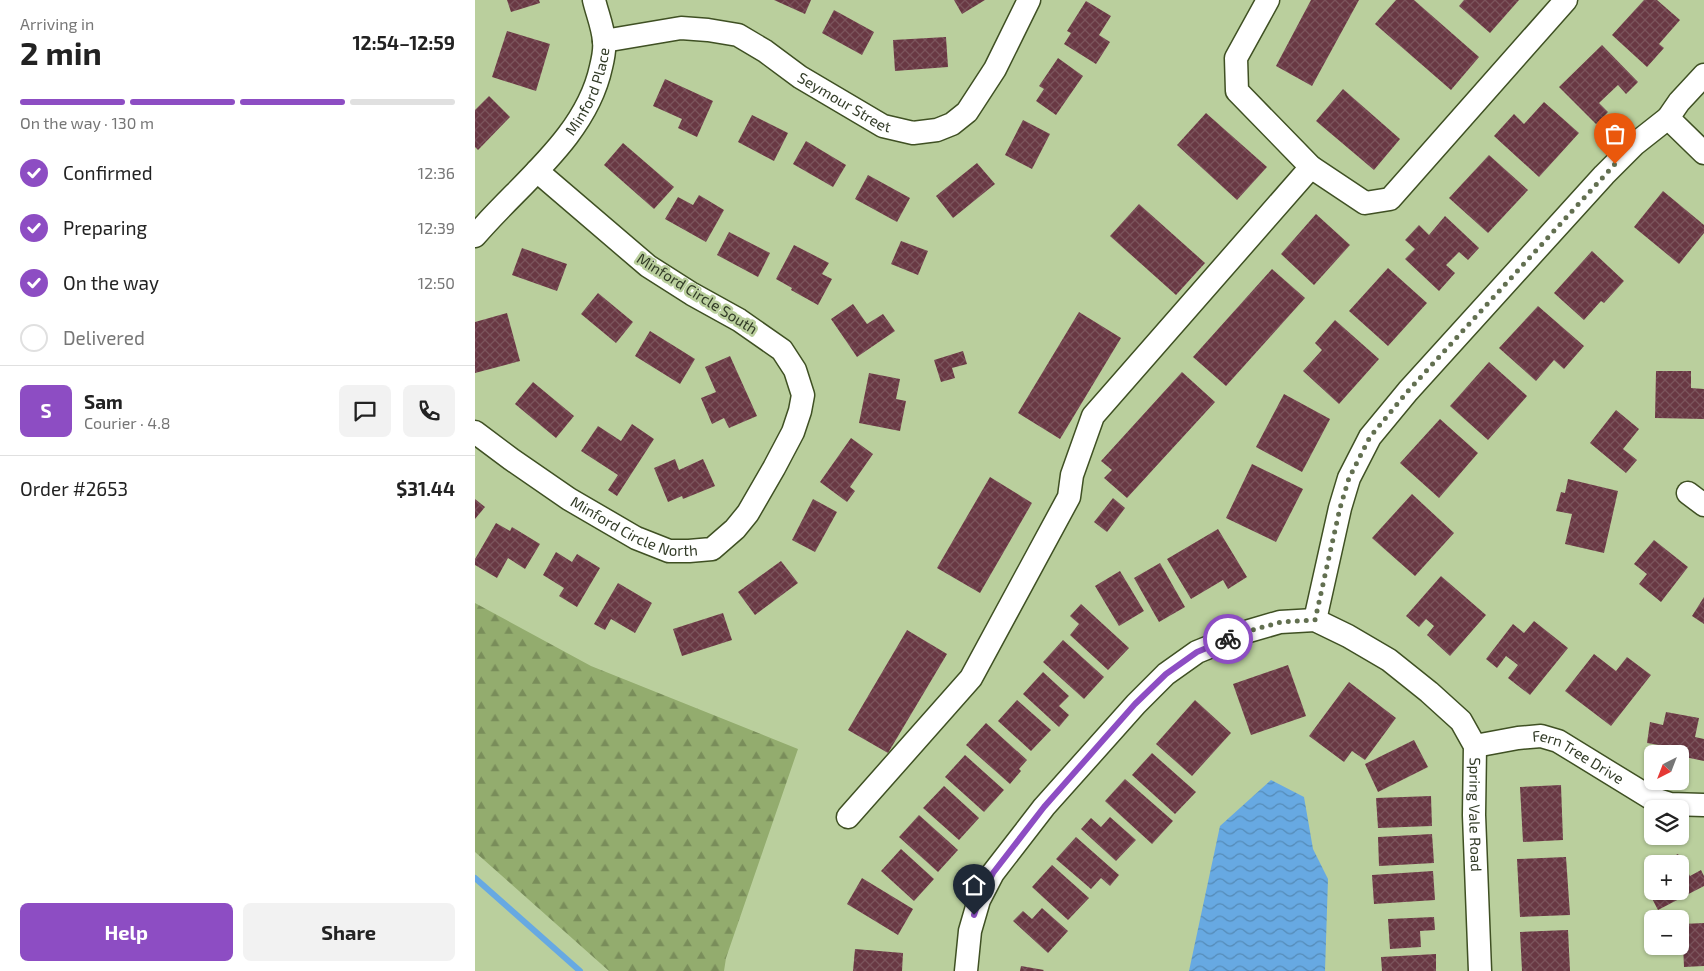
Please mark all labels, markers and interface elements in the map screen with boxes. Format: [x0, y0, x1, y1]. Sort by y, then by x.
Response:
text: Arriving in [20, 14, 94, 33]
text: 12:54–12:59 [352, 31, 455, 54]
text: 2 min [20, 33, 102, 71]
street label: Minford Place [561, 47, 612, 138]
street label: Seymour Street [795, 68, 893, 136]
text: On the way · 130 m [20, 113, 154, 132]
pin [1594, 113, 1636, 164]
icon: bag [1601, 120, 1629, 148]
icon: check [20, 159, 48, 187]
text: Confirmed [63, 161, 153, 184]
text: 12:36 [418, 163, 455, 182]
icon: check [20, 214, 48, 242]
text: Preparing [63, 216, 147, 239]
text: 12:39 [418, 218, 455, 237]
street label: Minford Circle South [634, 249, 761, 338]
icon: check [20, 269, 48, 297]
text: On the way [63, 271, 159, 294]
text: 12:50 [418, 273, 455, 292]
text: Delivered [63, 326, 145, 349]
button: chat [339, 385, 391, 437]
button: phone [403, 385, 455, 437]
text: Sam [84, 390, 123, 413]
text: S [40, 399, 52, 422]
text: Courier · 4.8 [84, 413, 171, 432]
text: Order #2653 [20, 477, 128, 500]
text: $31.44 [396, 477, 455, 500]
street label: Minford Circle North [568, 492, 698, 559]
courier [1203, 614, 1253, 664]
icon: bike [1214, 625, 1242, 653]
street label: Fern Tree Drive [1531, 726, 1628, 787]
north arrow [1644, 745, 1689, 790]
map controls [1644, 745, 1689, 955]
street label: Spring Vale Road [1466, 757, 1486, 872]
button: layers [1644, 800, 1689, 845]
button: + [1644, 855, 1689, 900]
pin [953, 864, 995, 915]
icon: home [960, 871, 988, 899]
button: Help [20, 903, 233, 961]
button: Share [243, 903, 455, 961]
button: − [1644, 910, 1689, 955]

